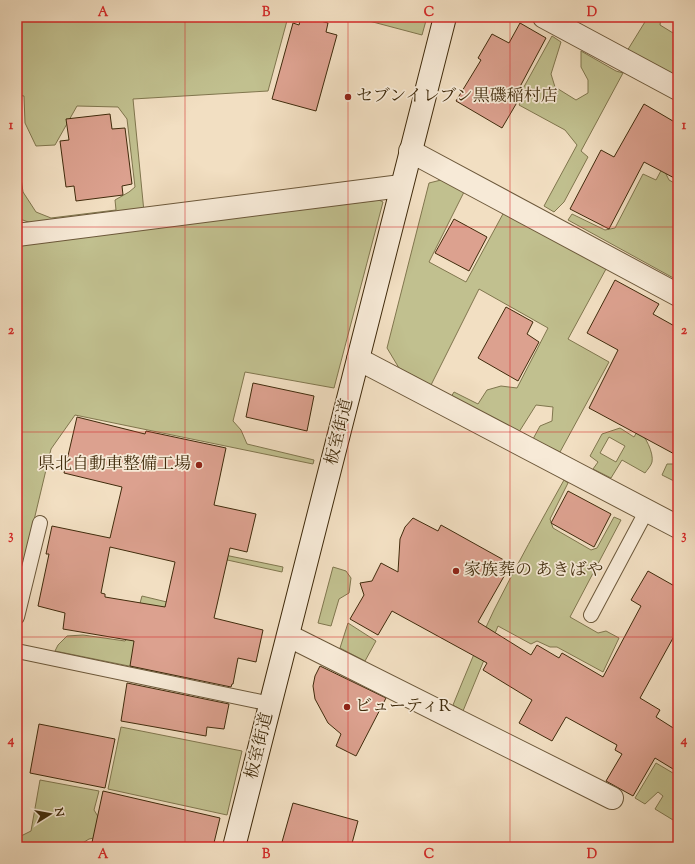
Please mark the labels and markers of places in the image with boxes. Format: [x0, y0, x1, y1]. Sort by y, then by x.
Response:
place label: セブンイレブン黒磯稲村店 [356, 85, 558, 109]
marker: セブンイレブン黒磯稲村店 [343, 92, 353, 102]
place label: 県北自動車整備工場 [38, 453, 191, 477]
marker: 県北自動車整備工場 [194, 460, 204, 470]
place label: 家族葬の あきばや [464, 559, 604, 583]
marker: 家族葬の あきばや [451, 566, 461, 576]
place label: ビューティR [355, 695, 452, 719]
marker: ビューティR [342, 702, 352, 712]

